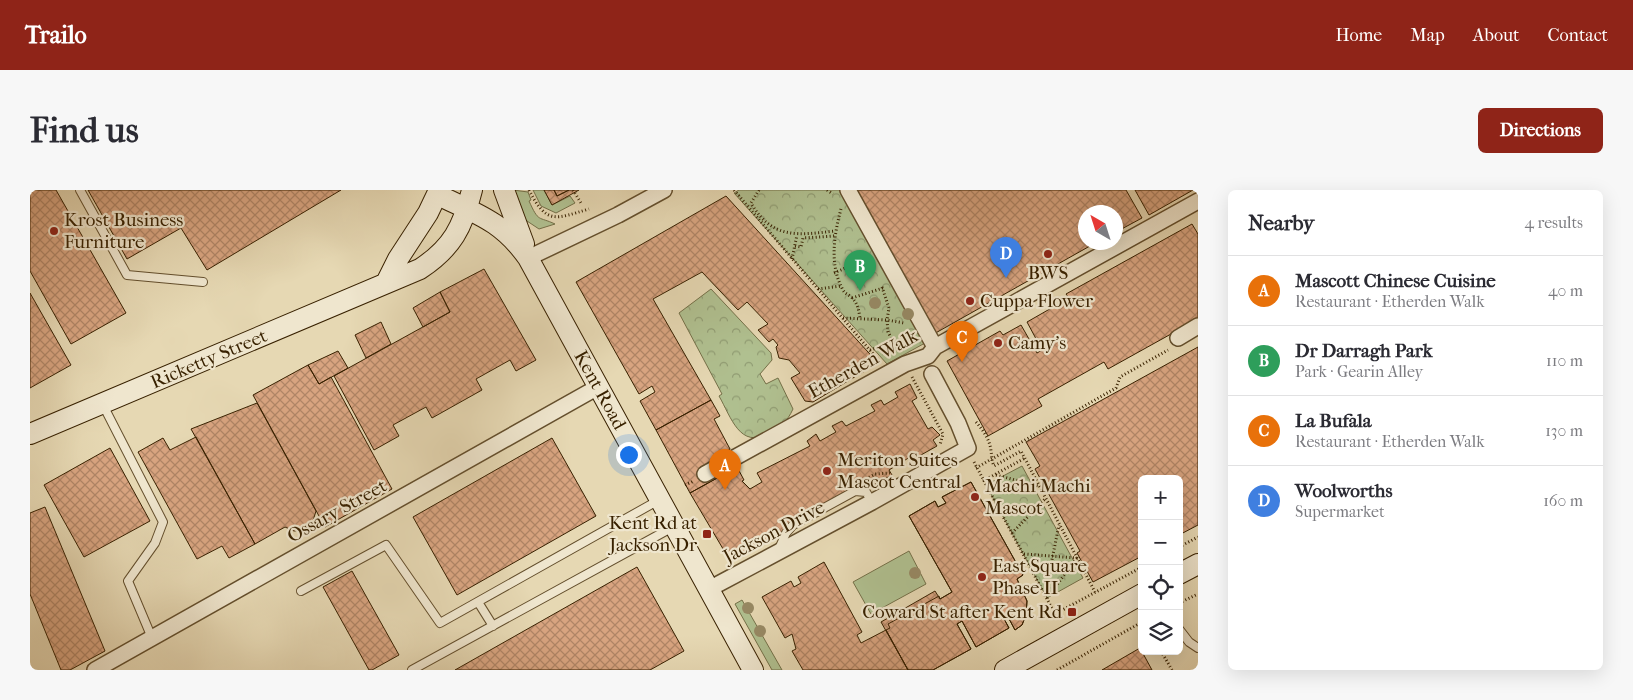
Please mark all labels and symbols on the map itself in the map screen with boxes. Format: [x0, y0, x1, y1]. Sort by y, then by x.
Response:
north arrow [1078, 205, 1123, 250]
place label: Krost Business Furniture [64, 209, 183, 253]
marker: Krost Business Furniture [48, 225, 60, 237]
pin: D [990, 237, 1022, 278]
marker: BWS [1042, 248, 1054, 260]
pin: B [844, 250, 876, 291]
place label: BWS [1028, 262, 1068, 284]
place label: Cuppa Flower [980, 290, 1094, 312]
marker: Cuppa Flower [964, 295, 976, 307]
pin: C [946, 321, 978, 362]
street label: Ricketty Street [147, 324, 271, 393]
street label: Etherden Walk [804, 325, 922, 403]
place label: Camy's [1008, 332, 1066, 354]
marker: Camy's [992, 337, 1004, 349]
street label: Kent Road [569, 347, 631, 434]
your location [616, 442, 642, 468]
pin: A [709, 449, 741, 490]
place label: Meriton Suites Mascot Central [837, 449, 961, 493]
marker: Meriton Suites Mascot Central [821, 465, 833, 477]
street label: Ossary Street [283, 475, 391, 547]
place label: Machi Machi Mascot [985, 475, 1091, 519]
marker: Machi Machi Mascot [969, 491, 981, 503]
street label: Jackson Drive [718, 496, 828, 569]
place label: Kent Rd at Jackson Dr [607, 512, 698, 556]
marker: Kent Rd at Jackson Dr [701, 528, 713, 540]
place label: East Square Phase II [992, 555, 1087, 599]
marker: East Square Phase II [976, 571, 988, 583]
place label: Coward St after Kent Rd [862, 601, 1063, 623]
marker: Coward St after Kent Rd [1066, 606, 1078, 618]

